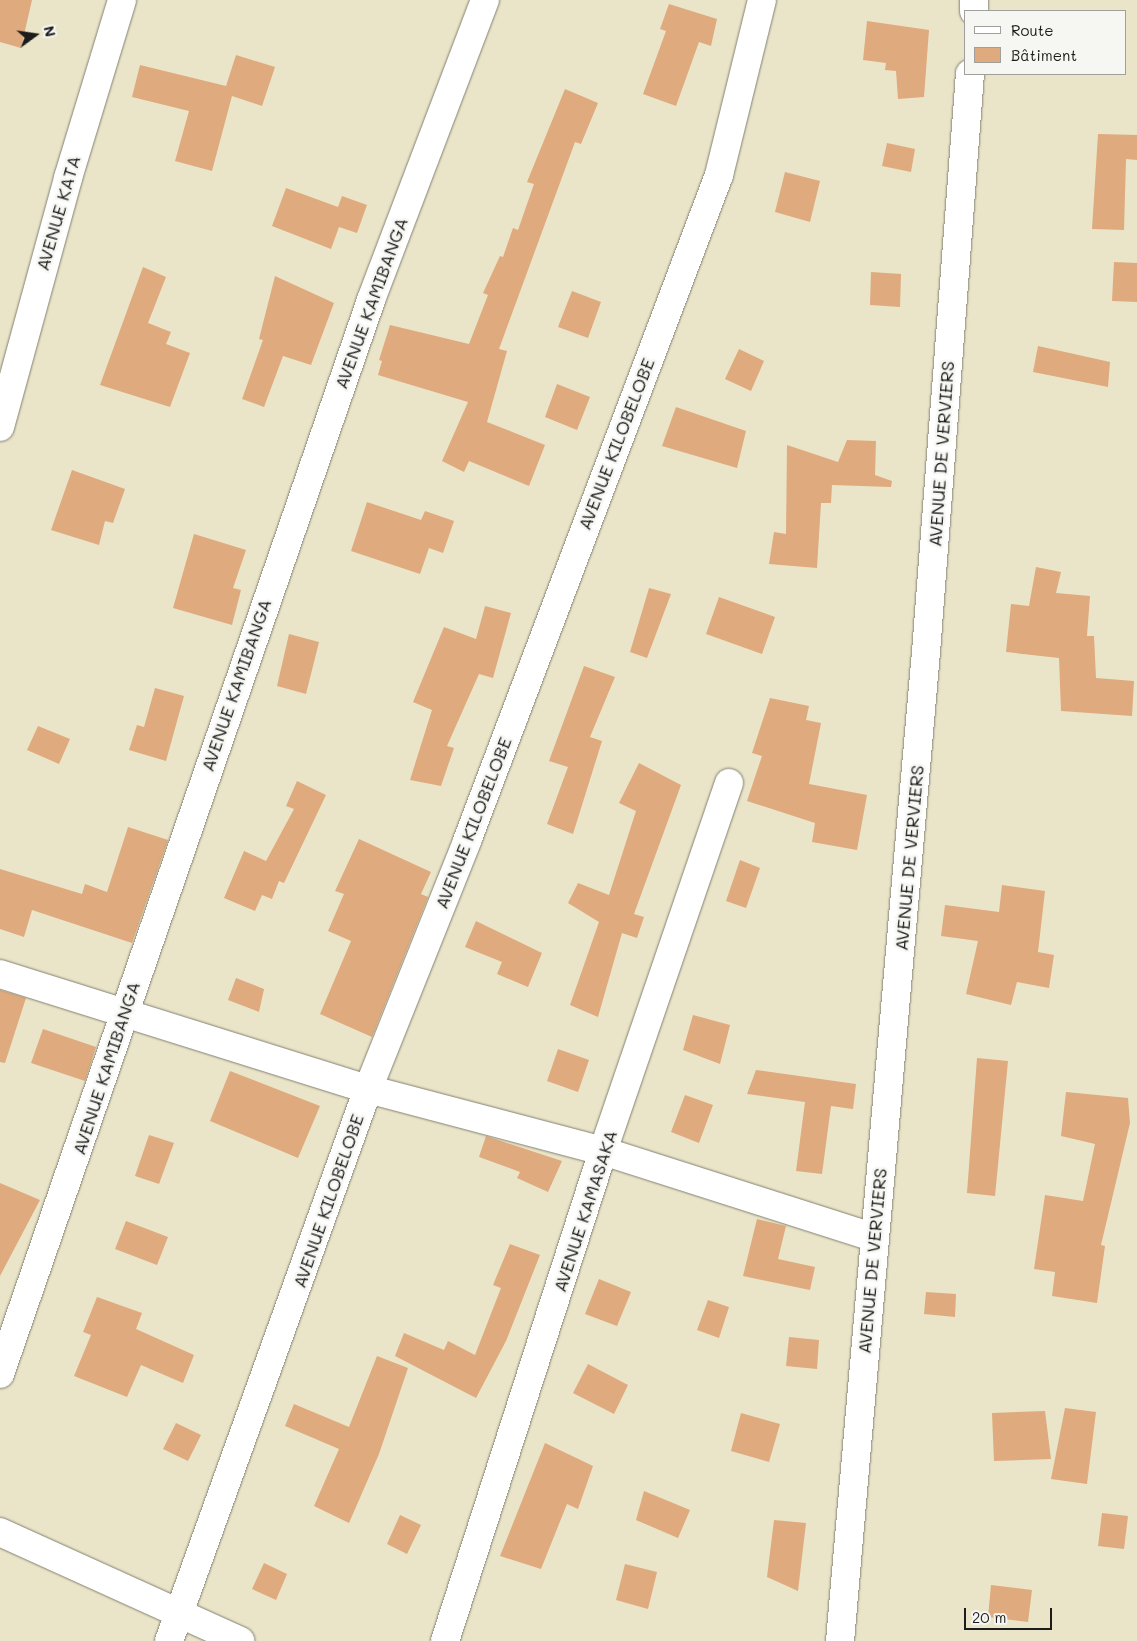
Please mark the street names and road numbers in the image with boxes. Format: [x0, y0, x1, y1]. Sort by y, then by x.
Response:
street label: AVENUE KATA [31, 153, 85, 273]
street label: AVENUE KAMIBANGA [330, 214, 412, 392]
street label: AVENUE KILOBELOBE [573, 355, 659, 533]
street label: AVENUE DE VERVIERS [924, 360, 958, 548]
street label: AVENUE KAMIBANGA [196, 596, 276, 774]
street label: AVENUE KILOBELOBE [430, 734, 516, 912]
street label: AVENUE DE VERVIERS [890, 764, 928, 952]
street label: AVENUE KAMIBANGA [68, 978, 144, 1158]
street label: AVENUE KILOBELOBE [288, 1111, 368, 1291]
street label: AVENUE KAMASAKA [549, 1127, 621, 1295]
street label: AVENUE DE VERVIERS [853, 1167, 891, 1355]

